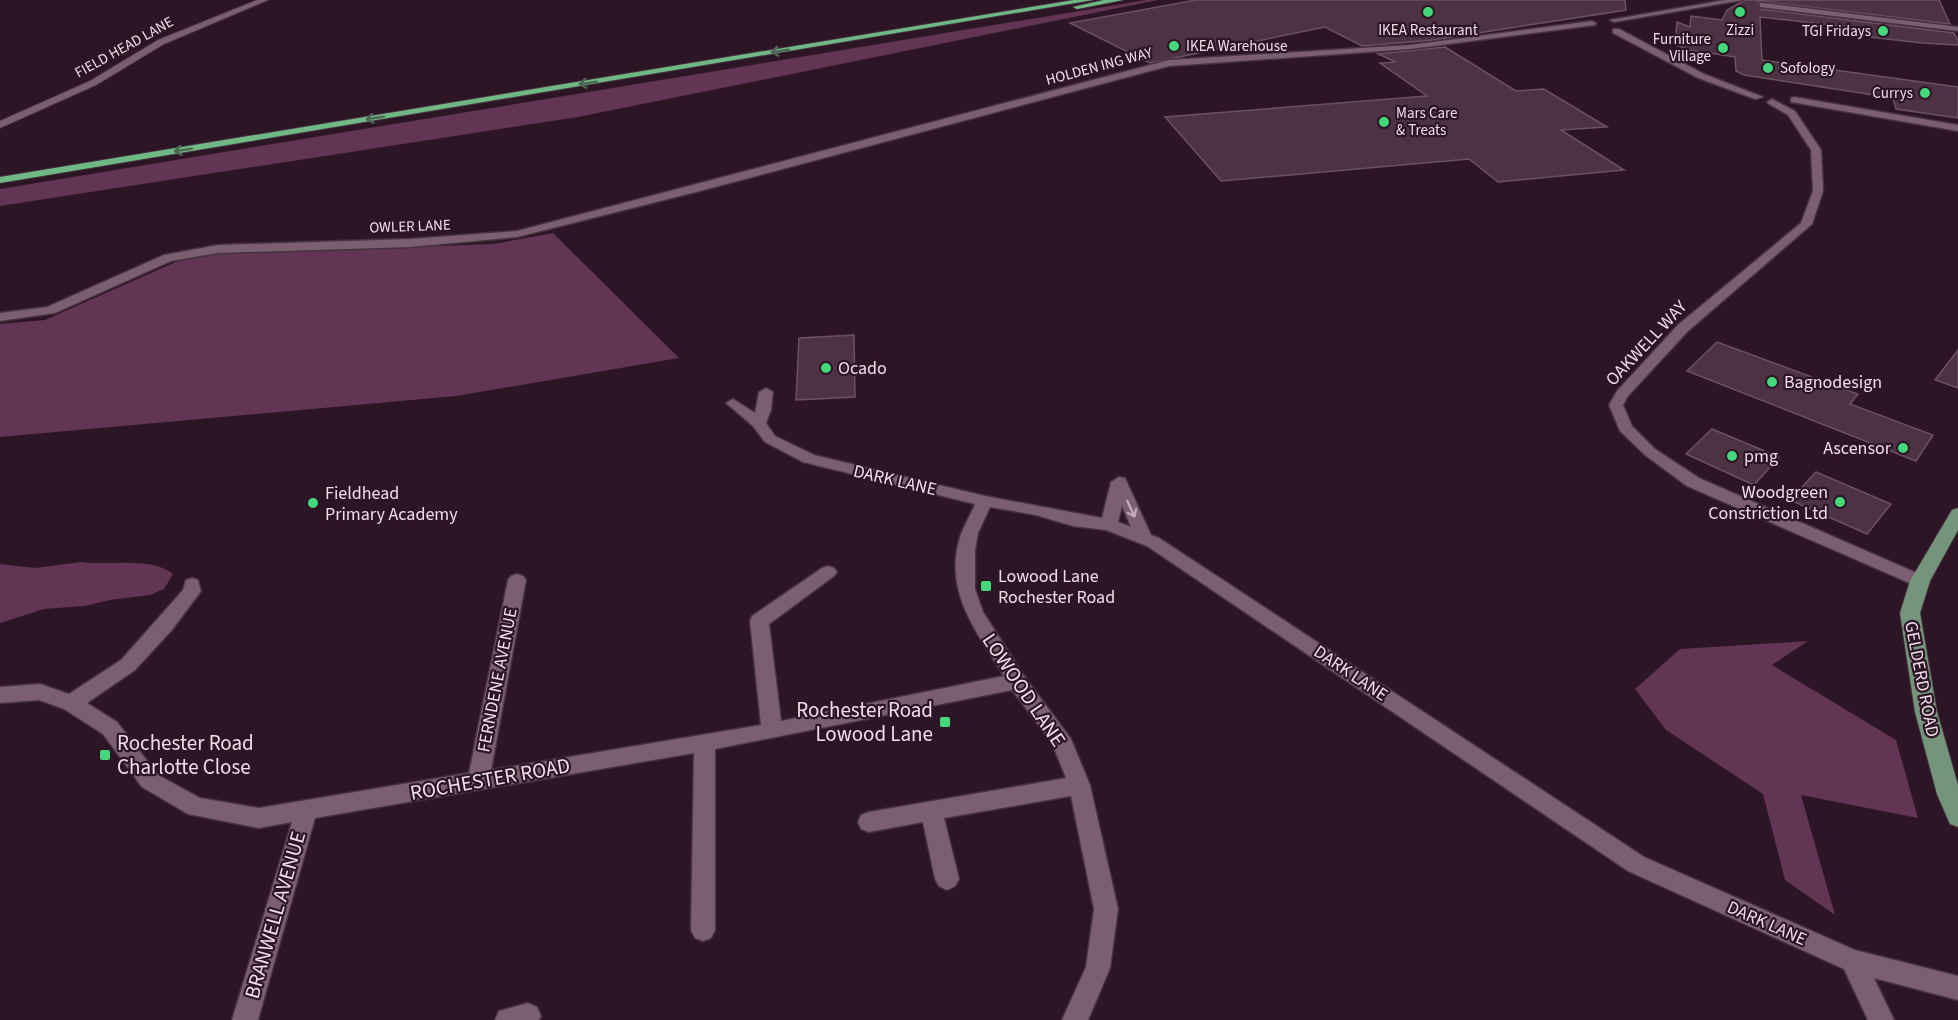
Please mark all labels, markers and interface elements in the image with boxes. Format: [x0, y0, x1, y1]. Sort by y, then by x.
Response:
marker: IKEA Restaurant [1421, 5, 1435, 19]
marker: Zizzi [1733, 5, 1747, 19]
street label: FIELD HEAD LANE [71, 12, 177, 83]
place label: IKEA Restaurant [1378, 20, 1478, 41]
place label: Zizzi [1726, 20, 1754, 41]
place label: TGI Fridays [1802, 21, 1871, 42]
marker: TGI Fridays [1876, 24, 1890, 38]
place label: Furniture Village [1653, 29, 1711, 67]
place label: IKEA Warehouse [1186, 36, 1287, 57]
marker: IKEA Warehouse [1167, 39, 1181, 53]
marker: Furniture Village [1716, 41, 1730, 55]
street label: HOLDEN ING WAY [1043, 42, 1156, 91]
one-way arrow [771, 46, 790, 57]
place label: Sofology [1780, 58, 1835, 79]
marker: Sofology [1761, 61, 1775, 75]
one-way arrow [578, 78, 598, 89]
place label: Currys [1872, 83, 1913, 104]
marker: Currys [1918, 86, 1932, 100]
place label: Mars Care & Treats [1396, 103, 1458, 141]
one-way arrow [366, 113, 386, 124]
marker: Mars Care & Treats [1377, 115, 1391, 129]
one-way arrow [173, 145, 193, 156]
street label: OWLER LANE [369, 215, 451, 238]
street label: OAKWELL WAY [1600, 295, 1693, 392]
place label: Ocado [838, 356, 887, 381]
marker: Ocado [819, 361, 833, 375]
place label: Bagnodesign [1784, 370, 1882, 395]
marker: Bagnodesign [1765, 375, 1779, 389]
place label: Ascensor [1823, 436, 1892, 461]
marker: Ascensor [1896, 441, 1910, 455]
place label: pmg [1744, 444, 1778, 469]
marker: pmg [1725, 449, 1739, 463]
street label: DARK LANE [851, 459, 939, 502]
place label: Woodgreen Constriction Ltd [1708, 480, 1828, 526]
place label: Fieldhead Primary Academy [325, 481, 458, 527]
marker: Woodgreen Constriction Ltd [1833, 495, 1847, 509]
marker: Fieldhead Primary Academy [306, 496, 320, 510]
one-way arrow [1126, 500, 1137, 518]
place label: Lowood Lane Rochester Road [998, 564, 1115, 610]
marker: Lowood Lane Rochester Road [979, 579, 993, 593]
street label: FERNDENE AVENUE [471, 606, 524, 754]
street label: GELDERD ROAD [1898, 619, 1945, 739]
street label: LOWOOD LANE [975, 627, 1073, 753]
street label: DARK LANE [1309, 639, 1393, 707]
place label: Rochester Road Lowood Lane [796, 695, 933, 749]
marker: Rochester Road Lowood Lane [938, 715, 952, 729]
place label: Rochester Road Charlotte Close [117, 728, 254, 782]
marker: Rochester Road Charlotte Close [98, 748, 112, 762]
street label: ROCHESTER ROAD [408, 750, 572, 808]
street label: BRANWELL AVENUE [237, 828, 313, 1002]
street label: DARK LANE [1723, 895, 1811, 952]

